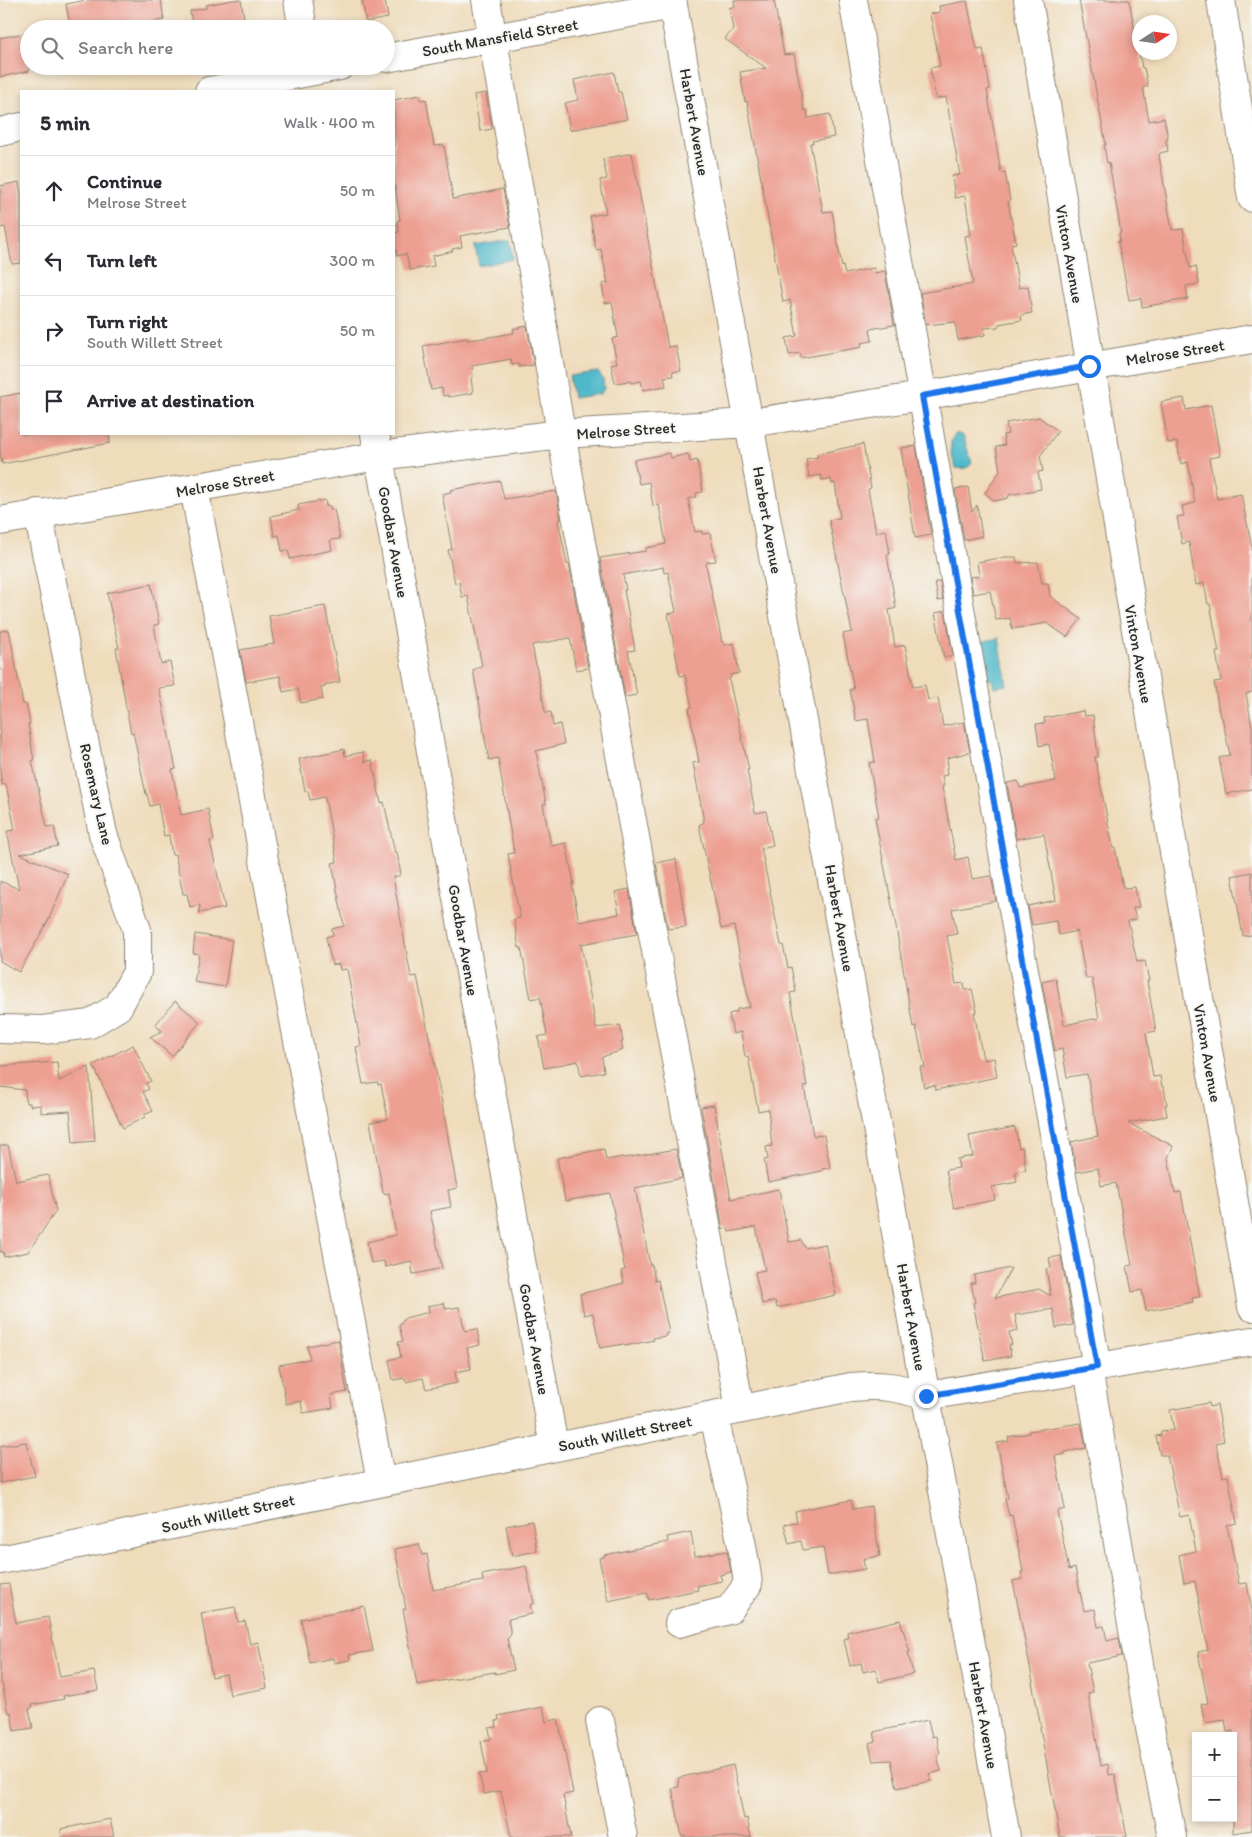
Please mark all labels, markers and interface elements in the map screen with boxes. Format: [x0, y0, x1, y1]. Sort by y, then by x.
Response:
street label: South Mansfield Street [421, 14, 580, 61]
north arrow [1132, 15, 1177, 60]
search box [20, 20, 395, 75]
icon: search [38, 34, 66, 62]
text: Search here [78, 36, 173, 59]
street label: Harbert Avenue [676, 67, 713, 177]
text: 5 min [40, 110, 90, 135]
text: Walk · 400 m [283, 113, 375, 132]
text: Continue [87, 170, 162, 193]
icon: ahead [40, 177, 68, 205]
text: 50 m [340, 181, 375, 200]
text: Melrose Street [87, 193, 187, 212]
street label: Vinton Avenue [1052, 203, 1087, 305]
icon: left [40, 247, 68, 275]
text: Turn left [87, 249, 157, 272]
text: 300 m [330, 251, 375, 270]
text: Turn right [87, 310, 168, 333]
icon: right [40, 317, 68, 345]
text: 50 m [340, 321, 375, 340]
text: South Willett Street [87, 333, 223, 352]
street label: Melrose Street [1124, 335, 1226, 370]
route start [1078, 355, 1101, 378]
icon: arrive [40, 387, 68, 415]
text: Arrive at destination [87, 389, 254, 412]
street label: Melrose Street [576, 418, 676, 443]
street label: Melrose Street [174, 465, 276, 502]
street label: Harbert Avenue [749, 465, 786, 575]
street label: Goodbar Avenue [374, 485, 413, 600]
street label: Vinton Avenue [1121, 603, 1156, 705]
street label: Rosemary Lane [76, 741, 117, 847]
street label: Harbert Avenue [821, 863, 858, 973]
street label: Goodbar Avenue [444, 883, 483, 998]
street label: Vinton Avenue [1190, 1002, 1225, 1104]
street label: Harbert Avenue [893, 1262, 930, 1372]
street label: Goodbar Avenue [515, 1282, 554, 1397]
route end [915, 1385, 938, 1408]
street label: South Willett Street [557, 1411, 694, 1456]
street label: South Willett Street [160, 1490, 296, 1537]
street label: Harbert Avenue [965, 1660, 1002, 1770]
map controls [1192, 1732, 1237, 1822]
button: + [1192, 1732, 1237, 1777]
button: − [1192, 1777, 1237, 1822]

